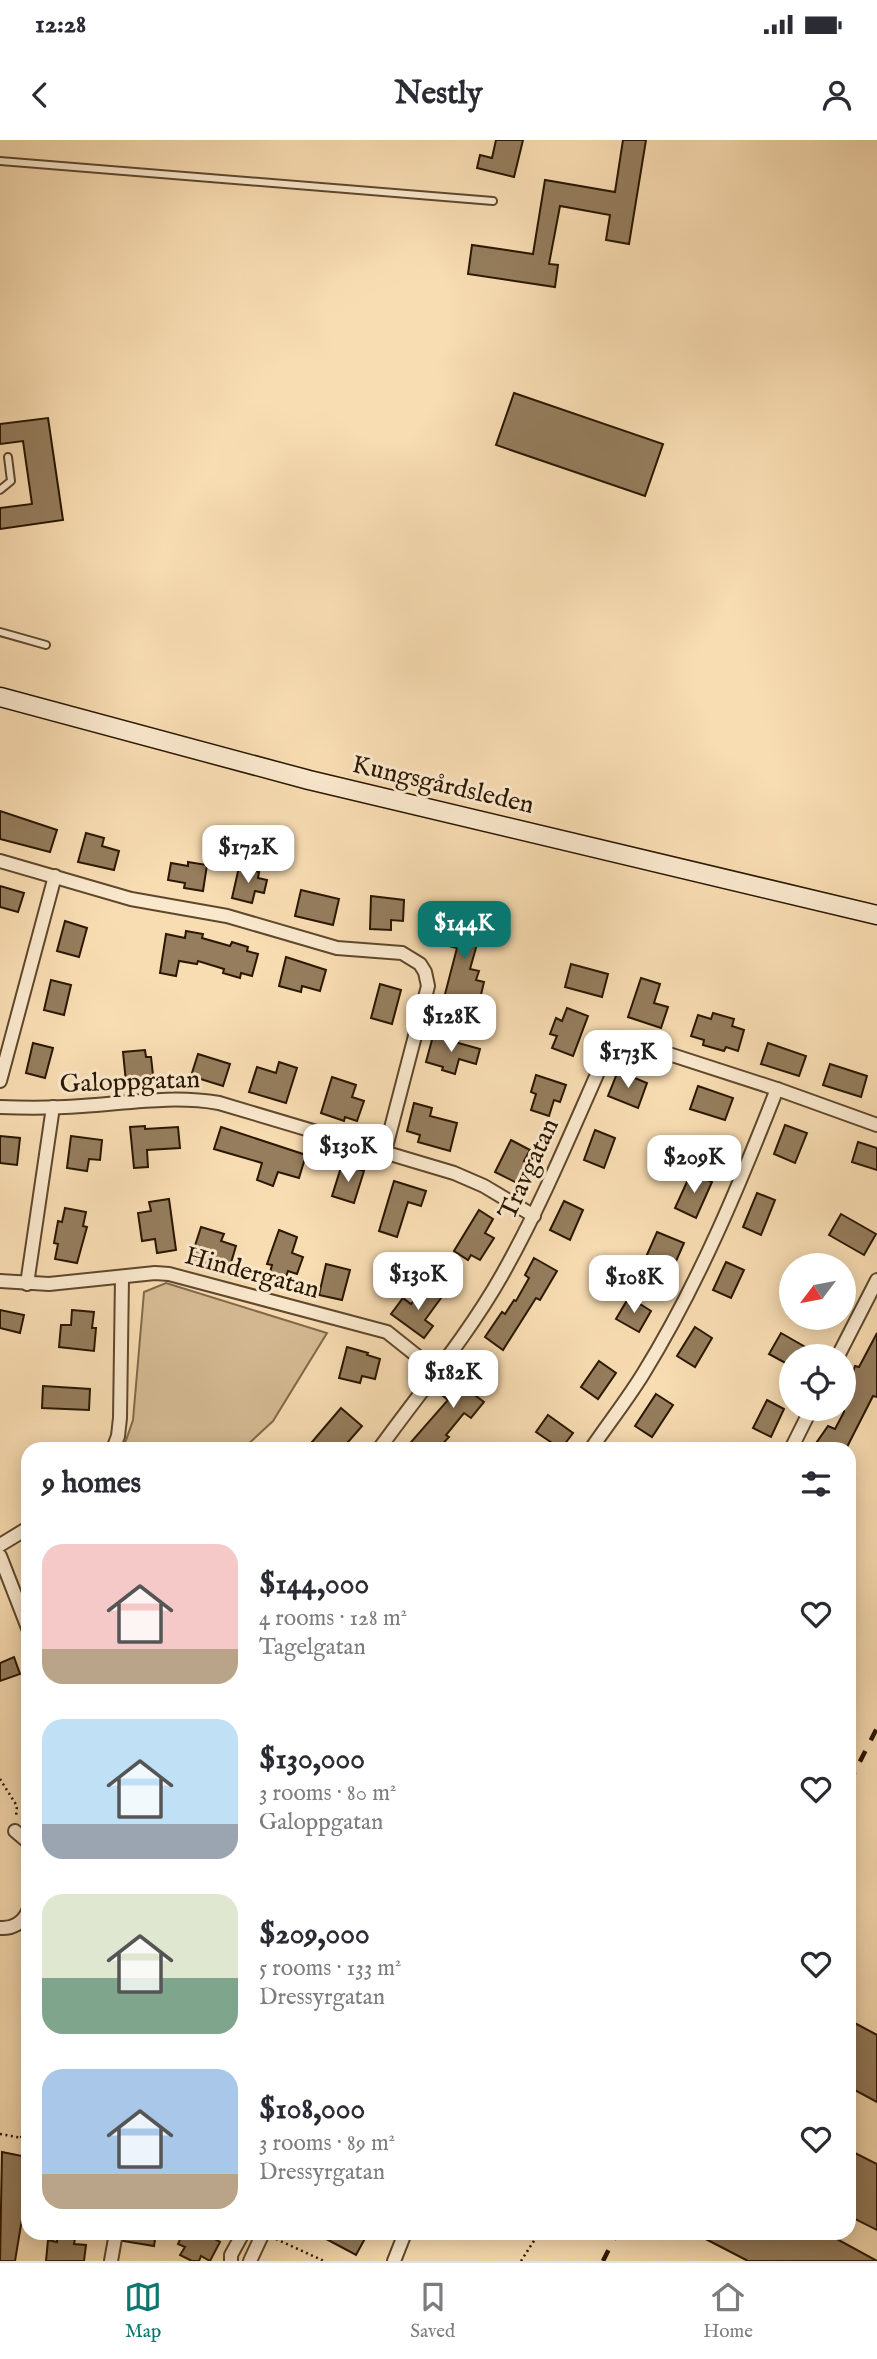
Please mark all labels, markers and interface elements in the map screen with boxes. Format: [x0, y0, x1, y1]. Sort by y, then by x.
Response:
text: 12:28 [35, 8, 86, 41]
text: Nestly [395, 74, 482, 115]
icon: back [21, 76, 59, 114]
icon: person [818, 76, 856, 114]
street label: Kungsgårdsleden [349, 748, 537, 822]
pin: $172K [199, 826, 297, 885]
text: $172K [218, 833, 278, 862]
pin: $144K [415, 902, 513, 961]
text: $144K [434, 909, 494, 938]
pin: $128K [402, 995, 500, 1054]
text: $128K [422, 1002, 480, 1031]
pin: $173K [579, 1030, 677, 1090]
text: $173K [599, 1038, 657, 1067]
street label: Galoppgatan [59, 1063, 201, 1101]
street label: Travgatan [491, 1113, 567, 1225]
pin: $130K [299, 1124, 397, 1184]
text: $130K [319, 1132, 377, 1161]
pin: $209K [645, 1136, 743, 1195]
text: $209K [663, 1143, 725, 1172]
street label: Hindergatan [181, 1239, 323, 1307]
pin: $130K [369, 1252, 467, 1312]
north arrow [779, 1253, 856, 1330]
map controls [779, 1253, 856, 1421]
pin: $108K [585, 1256, 683, 1315]
text: $130K [389, 1260, 447, 1289]
text: $108K [605, 1263, 663, 1292]
button: locate [779, 1344, 856, 1421]
pin: $182K [404, 1350, 502, 1410]
text: $182K [424, 1358, 482, 1387]
text: 9 homes [42, 1465, 141, 1503]
icon: filters [797, 1465, 835, 1503]
text: $144,000 [259, 1566, 369, 1604]
icon: home [98, 1572, 182, 1656]
icon: heart [797, 1595, 835, 1633]
text: 4 rooms · 128 m² [259, 1604, 407, 1633]
text: Tagelgatan [259, 1633, 366, 1662]
text: $130,000 [259, 1741, 365, 1779]
icon: home [98, 1747, 182, 1831]
icon: heart [797, 1770, 835, 1808]
text: 3 rooms · 80 m² [259, 1779, 396, 1808]
text: Galoppgatan [259, 1808, 383, 1837]
text: $209,000 [259, 1916, 370, 1954]
icon: home [98, 1922, 182, 2006]
icon: heart [797, 1945, 835, 1983]
text: 5 rooms · 133 m² [259, 1954, 402, 1983]
text: Dressyrgatan [259, 1983, 385, 2012]
text: $108,000 [259, 2091, 365, 2129]
icon: home [98, 2097, 182, 2181]
icon: heart [797, 2120, 835, 2158]
text: 3 rooms · 89 m² [259, 2129, 395, 2158]
text: Dressyrgatan [259, 2158, 385, 2187]
tab: Map [124, 2278, 162, 2344]
tab: Saved [410, 2278, 455, 2344]
tab: Home [703, 2278, 753, 2344]

